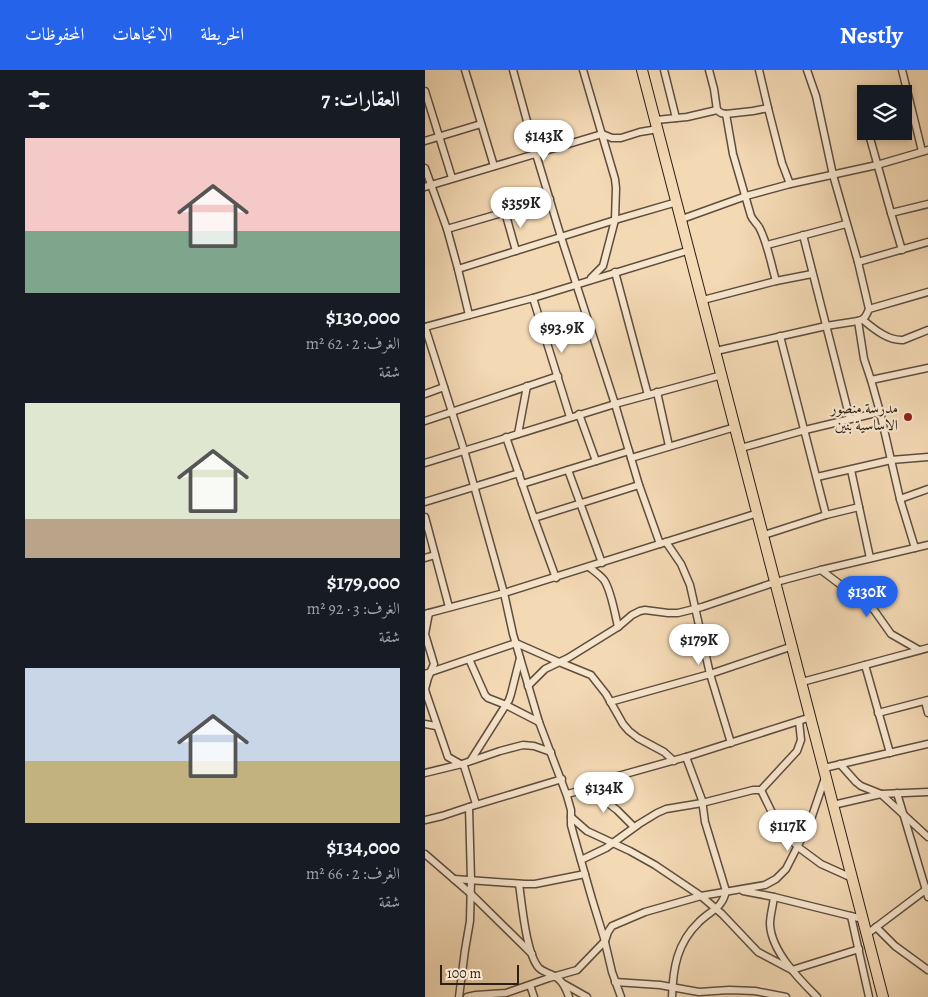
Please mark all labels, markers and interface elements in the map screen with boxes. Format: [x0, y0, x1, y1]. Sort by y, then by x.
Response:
text: Nestly [840, 19, 903, 51]
text: المحفوظات [25, 22, 84, 46]
text: الاتجاهات [112, 22, 172, 46]
text: الخريطة [200, 22, 244, 46]
text: العقارات: 7 [321, 85, 400, 113]
map controls [857, 85, 912, 140]
button: layers [857, 85, 912, 140]
icon: filters [25, 86, 53, 114]
pin: $143K [509, 119, 579, 162]
text: $143K [525, 125, 563, 147]
icon: home [168, 171, 258, 261]
pin: $359K [486, 186, 556, 229]
text: $359K [501, 192, 541, 214]
text: $130,000 [326, 303, 400, 331]
pin: $93.9K [521, 312, 603, 354]
text: $93.9K [540, 317, 584, 339]
text: الغرف: 2 · 62 m² [306, 333, 400, 355]
text: شقة [379, 361, 400, 383]
place label: مدرسة منصور الاساسية بنين [828, 398, 898, 435]
marker: مدرسة منصور الاساسية بنين [902, 411, 914, 423]
icon: home [168, 436, 258, 526]
text: $179,000 [327, 568, 400, 596]
pin: $130K [832, 576, 902, 618]
text: $130K [848, 581, 886, 603]
text: الغرف: 3 · 92 m² [307, 598, 400, 620]
pin: $179K [664, 624, 734, 666]
text: شقة [379, 626, 400, 648]
text: $179K [680, 629, 718, 651]
icon: home [168, 701, 258, 791]
pin: $134K [569, 772, 639, 814]
text: $134K [585, 777, 623, 799]
pin: $117K [753, 810, 823, 852]
text: $117K [770, 815, 806, 837]
text: $134,000 [326, 833, 400, 861]
text: الغرف: 2 · 66 m² [306, 863, 400, 885]
text: شقة [379, 891, 400, 913]
scale bar [440, 962, 519, 985]
text: 100 m [447, 964, 481, 983]

